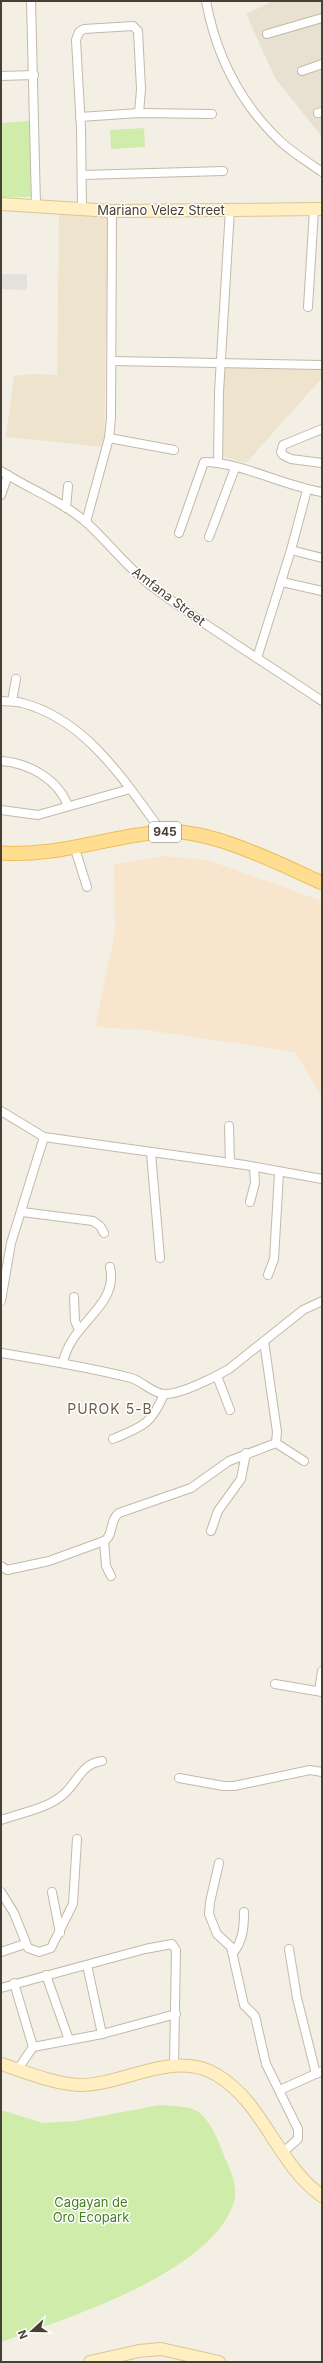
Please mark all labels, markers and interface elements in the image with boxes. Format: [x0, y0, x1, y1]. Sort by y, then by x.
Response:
street label: Mariano Velez Street [97, 202, 225, 218]
street label: Amfana Street [129, 563, 209, 629]
road number: 945 [149, 822, 181, 842]
district label: PUROK 5-B [67, 1400, 153, 1417]
park label: Cagayan de Oro Ecopark [53, 2194, 129, 2225]
north arrow [12, 2311, 52, 2351]
text: N [15, 2328, 31, 2341]

